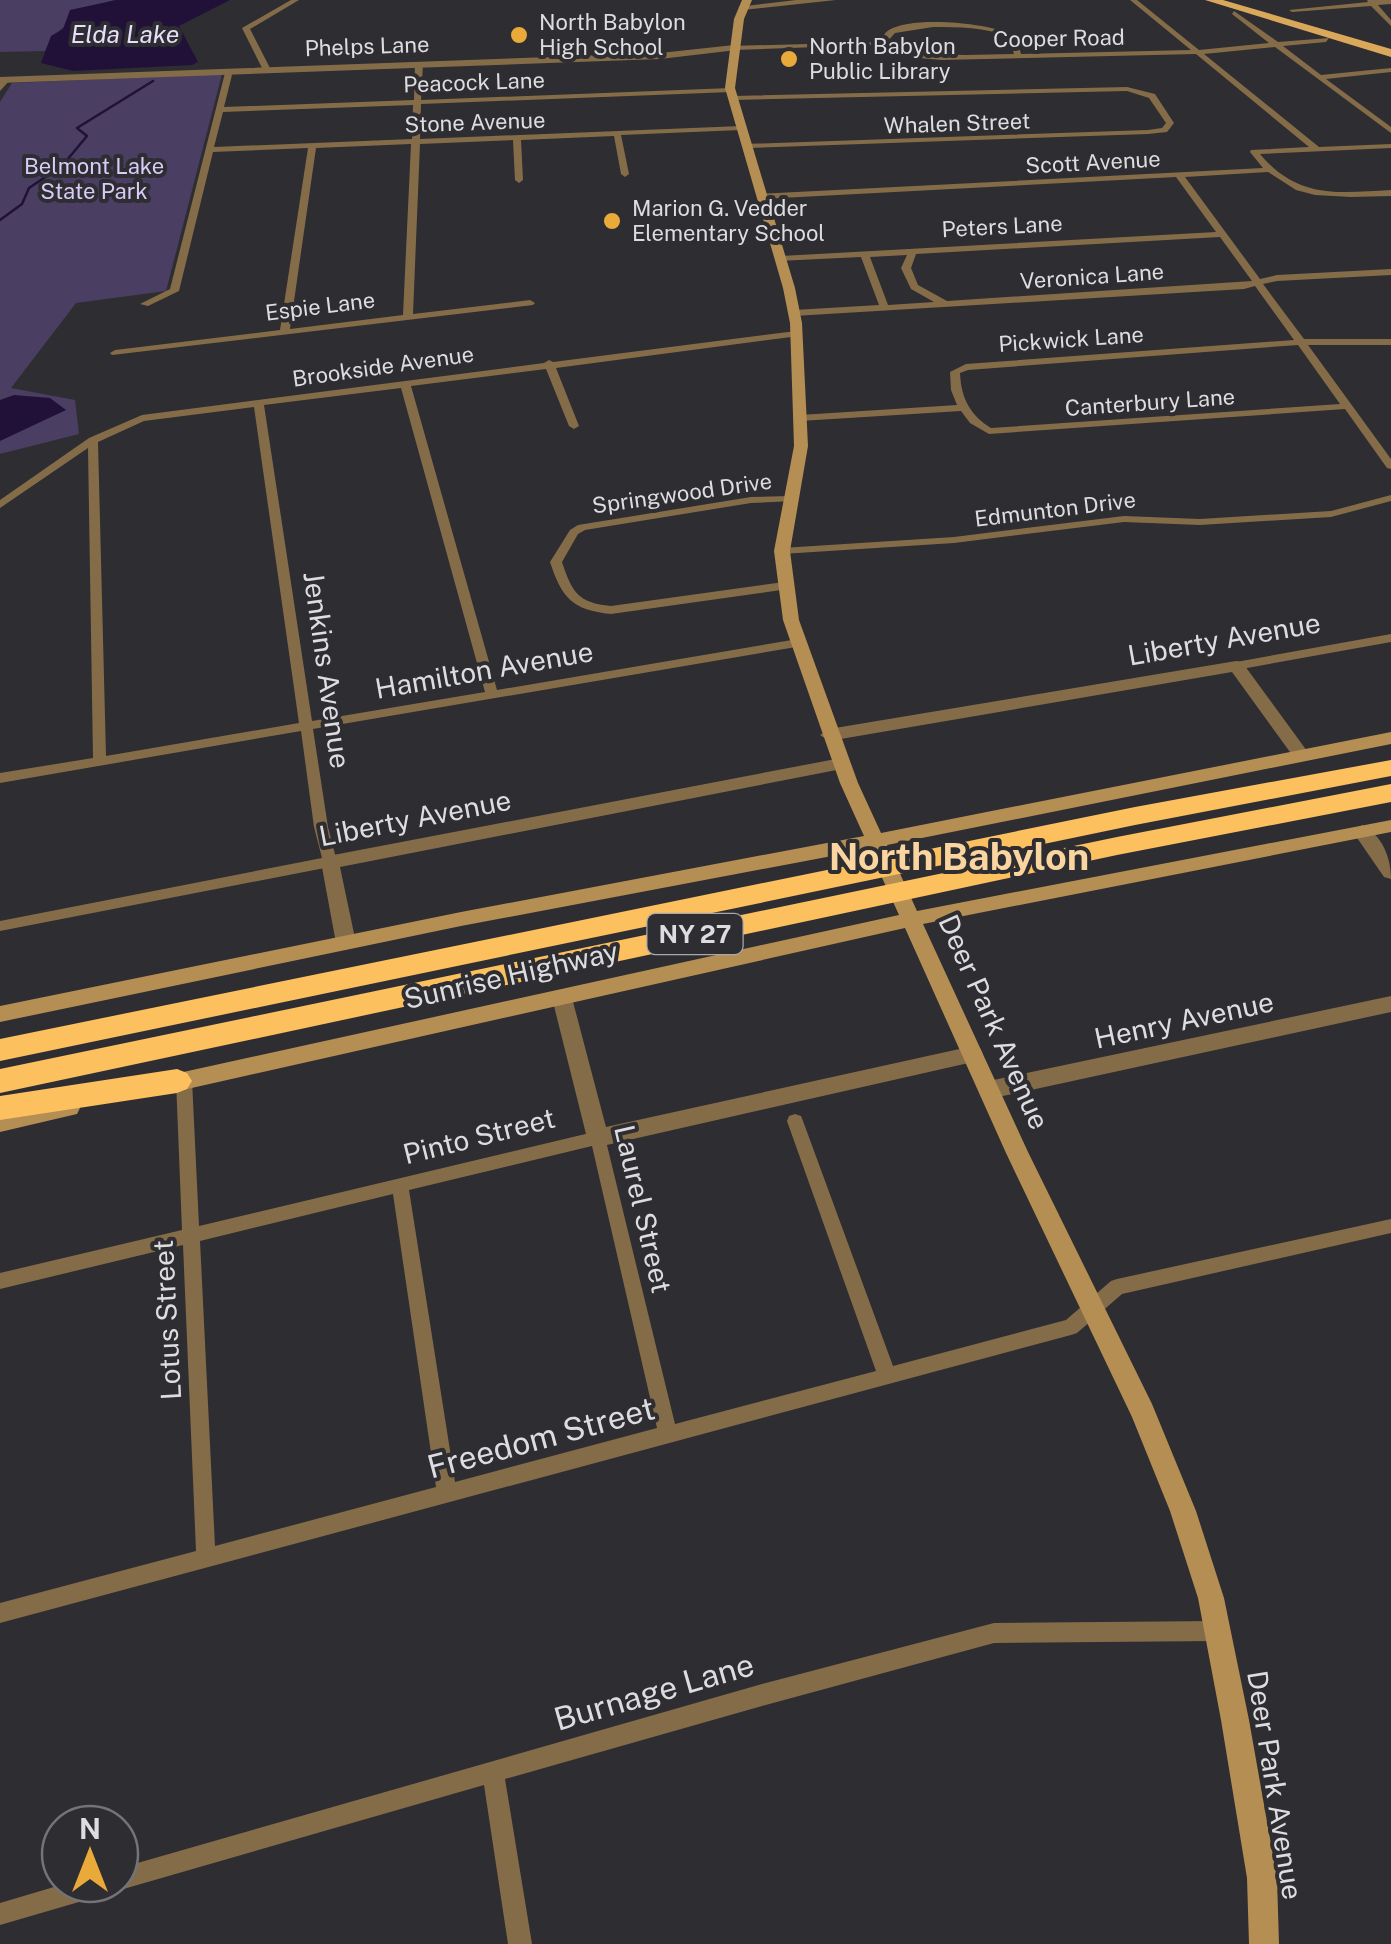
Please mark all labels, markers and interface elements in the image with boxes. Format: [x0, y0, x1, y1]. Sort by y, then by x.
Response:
place label: North Babylon High School [539, 9, 686, 60]
water label: Elda Lake [71, 19, 179, 49]
marker: North Babylon High School [508, 24, 530, 46]
street label: Cooper Road [993, 24, 1125, 52]
street label: Phelps Lane [304, 31, 430, 61]
place label: North Babylon Public Library [809, 33, 956, 84]
marker: North Babylon Public Library [778, 48, 800, 70]
street label: Peacock Lane [403, 67, 545, 97]
street label: Stone Avenue [404, 107, 546, 137]
street label: Whalen Street [883, 107, 1031, 139]
street label: Scott Avenue [1025, 145, 1161, 179]
park label: Belmont Lake State Park [24, 153, 164, 204]
place label: Marion G. Vedder Elementary School [632, 195, 825, 246]
marker: Marion G. Vedder Elementary School [601, 210, 623, 232]
street label: Peters Lane [941, 210, 1063, 242]
street label: Veronica Lane [1019, 258, 1165, 294]
street label: Espie Lane [264, 286, 376, 326]
street label: Pickwick Lane [997, 321, 1145, 357]
street label: Brookside Avenue [291, 340, 475, 392]
street label: Canterbury Lane [1064, 383, 1236, 421]
street label: Springwood Drive [590, 468, 774, 518]
street label: Edmunton Drive [973, 486, 1137, 532]
street label: Jenkins Avenue [297, 569, 358, 771]
street label: Liberty Avenue [1125, 605, 1323, 672]
street label: Hamilton Avenue [372, 634, 596, 705]
street label: Liberty Avenue [316, 783, 514, 852]
district label: North Babylon [829, 834, 1089, 879]
street label: Deer Park Avenue [932, 909, 1057, 1134]
road number: NY 27 [648, 914, 742, 954]
street label: Sunrise Highway [401, 934, 621, 1015]
street label: Henry Avenue [1091, 984, 1277, 1055]
street label: Pinto Street [400, 1101, 558, 1170]
street label: Laurel Street [608, 1122, 679, 1296]
street label: Lotus Street [146, 1239, 187, 1401]
street label: Freedom Street [423, 1389, 658, 1486]
street label: Burnage Lane [550, 1645, 758, 1738]
street label: Deer Park Avenue [1241, 1668, 1310, 1902]
north arrow [40, 1804, 140, 1904]
text: N [79, 1812, 101, 1845]

